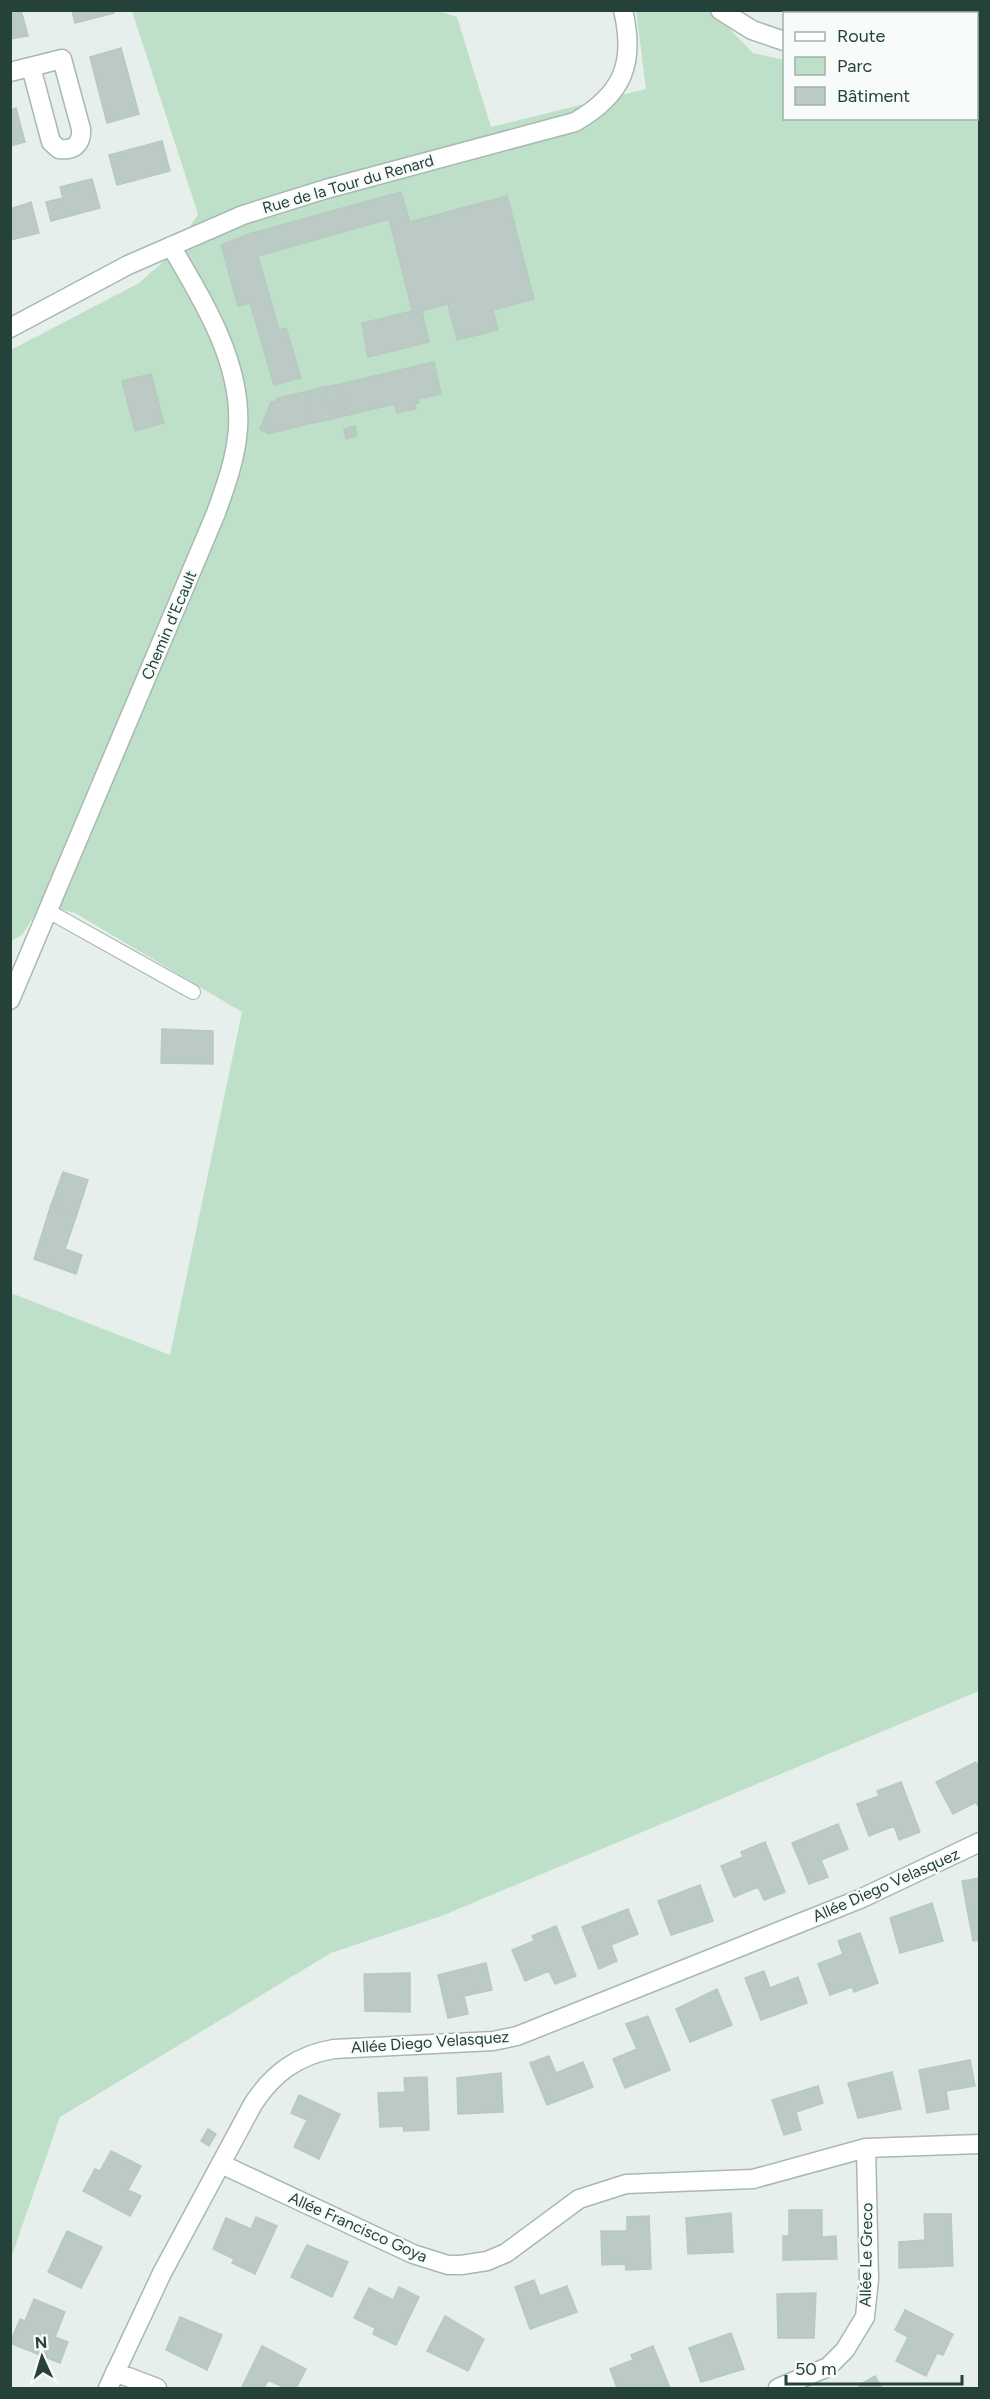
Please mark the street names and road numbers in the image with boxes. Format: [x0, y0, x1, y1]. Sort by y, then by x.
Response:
street label: Rue de la Tour du Renard [260, 150, 436, 218]
street label: Chemin d'Ecault [137, 568, 201, 682]
street label: Allée Diego Velasquez [810, 1844, 962, 1926]
street label: Allée Diego Velasquez [350, 2027, 510, 2057]
street label: Allée Francisco Goya [286, 2188, 430, 2266]
street label: Allée Le Greco [856, 2203, 876, 2307]

